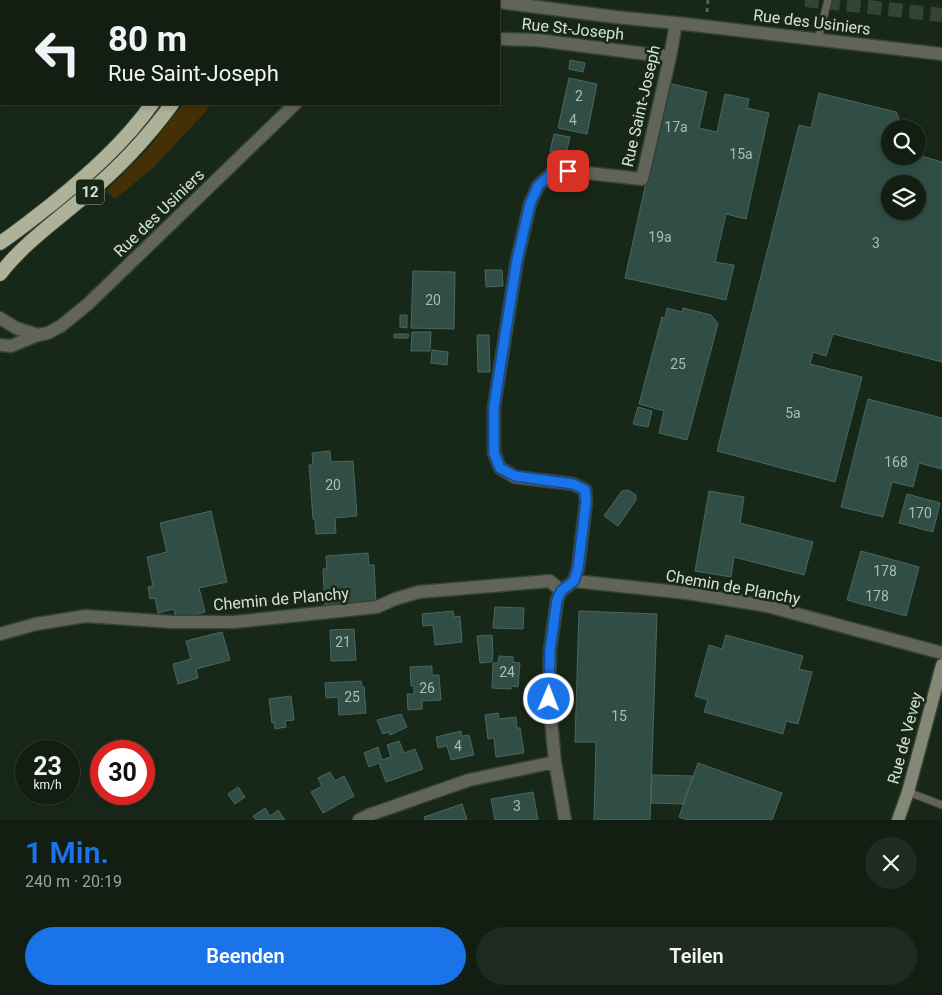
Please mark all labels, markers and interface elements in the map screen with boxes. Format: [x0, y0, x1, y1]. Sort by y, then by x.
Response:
street label: Rue des Usiniers [752, 5, 872, 39]
street label: Rue St-Joseph [521, 14, 625, 44]
text: 80 m [108, 19, 187, 60]
icon: left [25, 20, 90, 85]
street label: Rue Saint-Joseph [618, 43, 664, 169]
text: Rue Saint-Joseph [108, 61, 279, 86]
house number: 2 [575, 88, 583, 104]
house number: 4 [569, 112, 577, 128]
house number: 17a [664, 119, 688, 135]
map controls [881, 120, 926, 220]
button: search [881, 120, 926, 165]
house number: 15a [729, 146, 753, 162]
pin [547, 150, 589, 192]
icon: arrive [554, 157, 582, 185]
street label: Rue des Usiniers [110, 165, 208, 261]
button: layers [881, 175, 926, 220]
road number: 12 [76, 180, 104, 204]
house number: 19a [648, 229, 672, 245]
house number: 3 [872, 235, 880, 251]
house number: 20 [425, 292, 441, 308]
house number: 25 [670, 356, 686, 372]
house number: 5a [785, 405, 801, 421]
house number: 168 [884, 454, 908, 470]
house number: 20 [325, 477, 341, 493]
house number: 170 [908, 505, 932, 521]
house number: 178 [873, 563, 897, 579]
street label: Chemin de Planchy [664, 566, 802, 608]
street label: Chemin de Planchy [212, 584, 350, 614]
house number: 178 [865, 588, 889, 604]
house number: 21 [335, 634, 351, 650]
house number: 24 [499, 664, 515, 680]
position arrow [522, 672, 574, 724]
house number: 26 [419, 680, 435, 696]
house number: 25 [344, 689, 360, 705]
street label: Rue de Vevey [884, 690, 927, 786]
house number: 15 [611, 708, 627, 724]
house number: 4 [454, 738, 462, 754]
speed limit sign: 30 [90, 740, 155, 805]
text: 23 [33, 752, 62, 781]
text: km/h [33, 778, 62, 792]
house number: 3 [513, 798, 521, 814]
text: 1 Min. [25, 835, 109, 870]
button: close [865, 837, 917, 889]
text: 240 m · 20:19 [25, 872, 122, 891]
button: Beenden [25, 927, 466, 985]
button: Teilen [476, 927, 917, 985]

